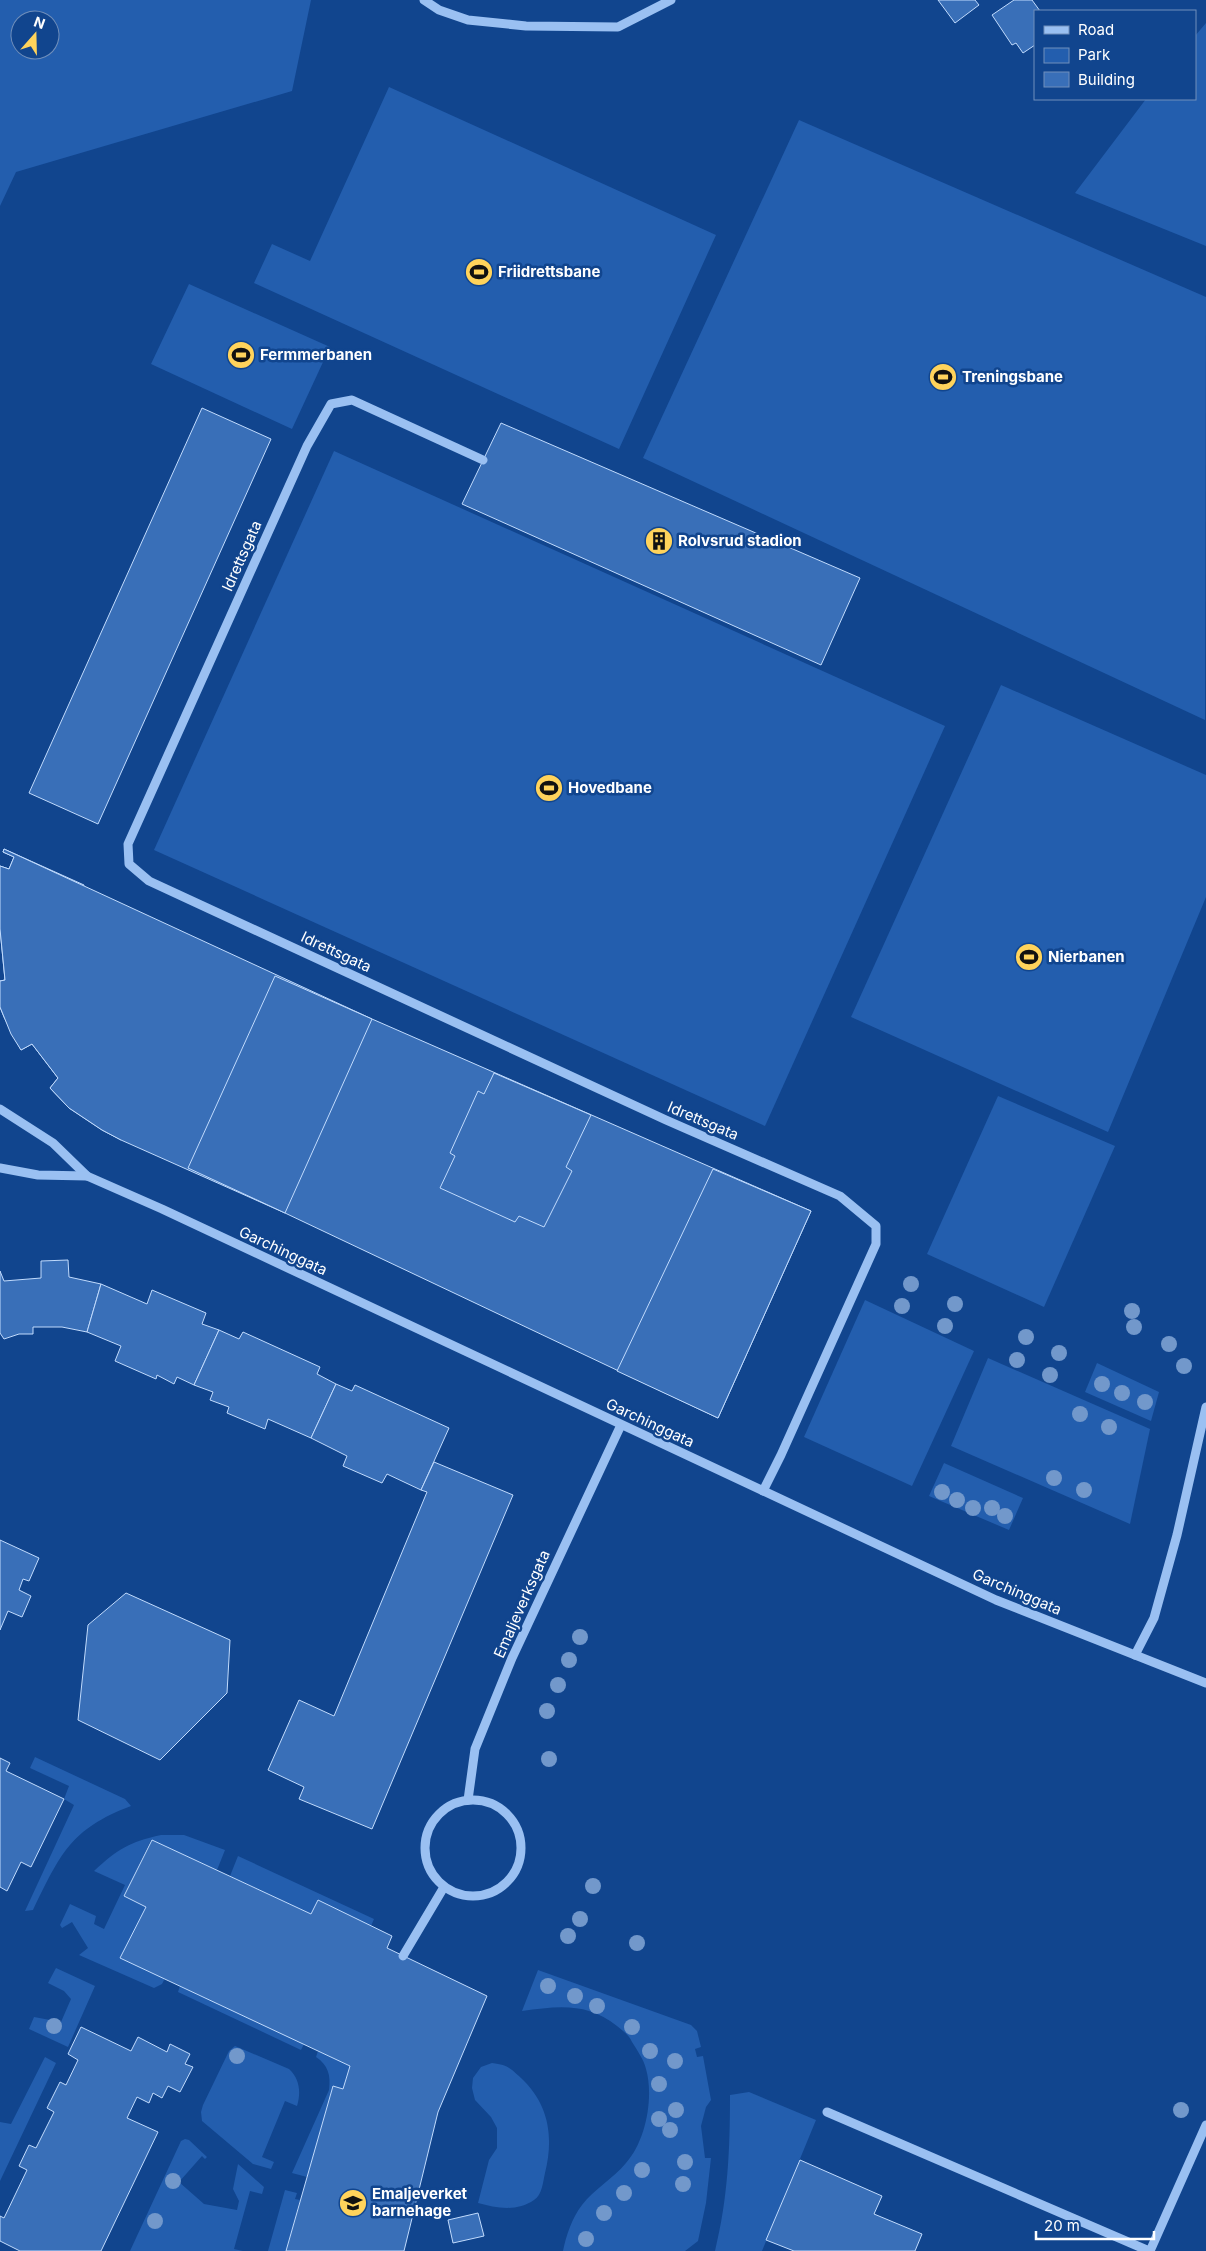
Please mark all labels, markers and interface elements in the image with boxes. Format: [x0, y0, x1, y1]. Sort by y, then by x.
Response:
north arrow [10, 10, 60, 60]
legend [1034, 10, 1196, 100]
text: N [32, 13, 48, 32]
text: Road [1078, 20, 1114, 39]
text: Park [1078, 45, 1111, 64]
text: Building [1078, 70, 1135, 89]
sports icon: Friidrettsbane [464, 257, 494, 287]
place label: Friidrettsbane [498, 262, 600, 281]
sports icon: Fermmerbanen [226, 340, 256, 370]
place label: Fermmerbanen [260, 345, 372, 364]
sports icon: Treningsbane [928, 362, 958, 392]
place label: Treningsbane [962, 367, 1063, 386]
street label: Idrettsgata [217, 517, 266, 594]
building icon: Rolvsrud stadion [644, 526, 674, 556]
place label: Rolvsrud stadion [678, 531, 802, 550]
sports icon: Hovedbane [534, 773, 564, 803]
place label: Hovedbane [568, 778, 652, 797]
street label: Idrettsgata [298, 927, 374, 976]
sports icon: Nierbanen [1014, 942, 1044, 972]
place label: Nierbanen [1048, 947, 1125, 966]
street label: Idrettsgata [665, 1097, 742, 1144]
street label: Garchinggata [236, 1222, 330, 1279]
street label: Garchinggata [603, 1394, 697, 1451]
street label: Emaljeverksgata [489, 1547, 554, 1661]
street label: Garchinggata [970, 1564, 1065, 1619]
place label: Emaljeverket barnehage [372, 2184, 468, 2220]
school or university icon: Emaljeverket barnehage [338, 2188, 368, 2218]
scale bar [1036, 2208, 1154, 2240]
text: 20 m [1044, 2216, 1080, 2235]

